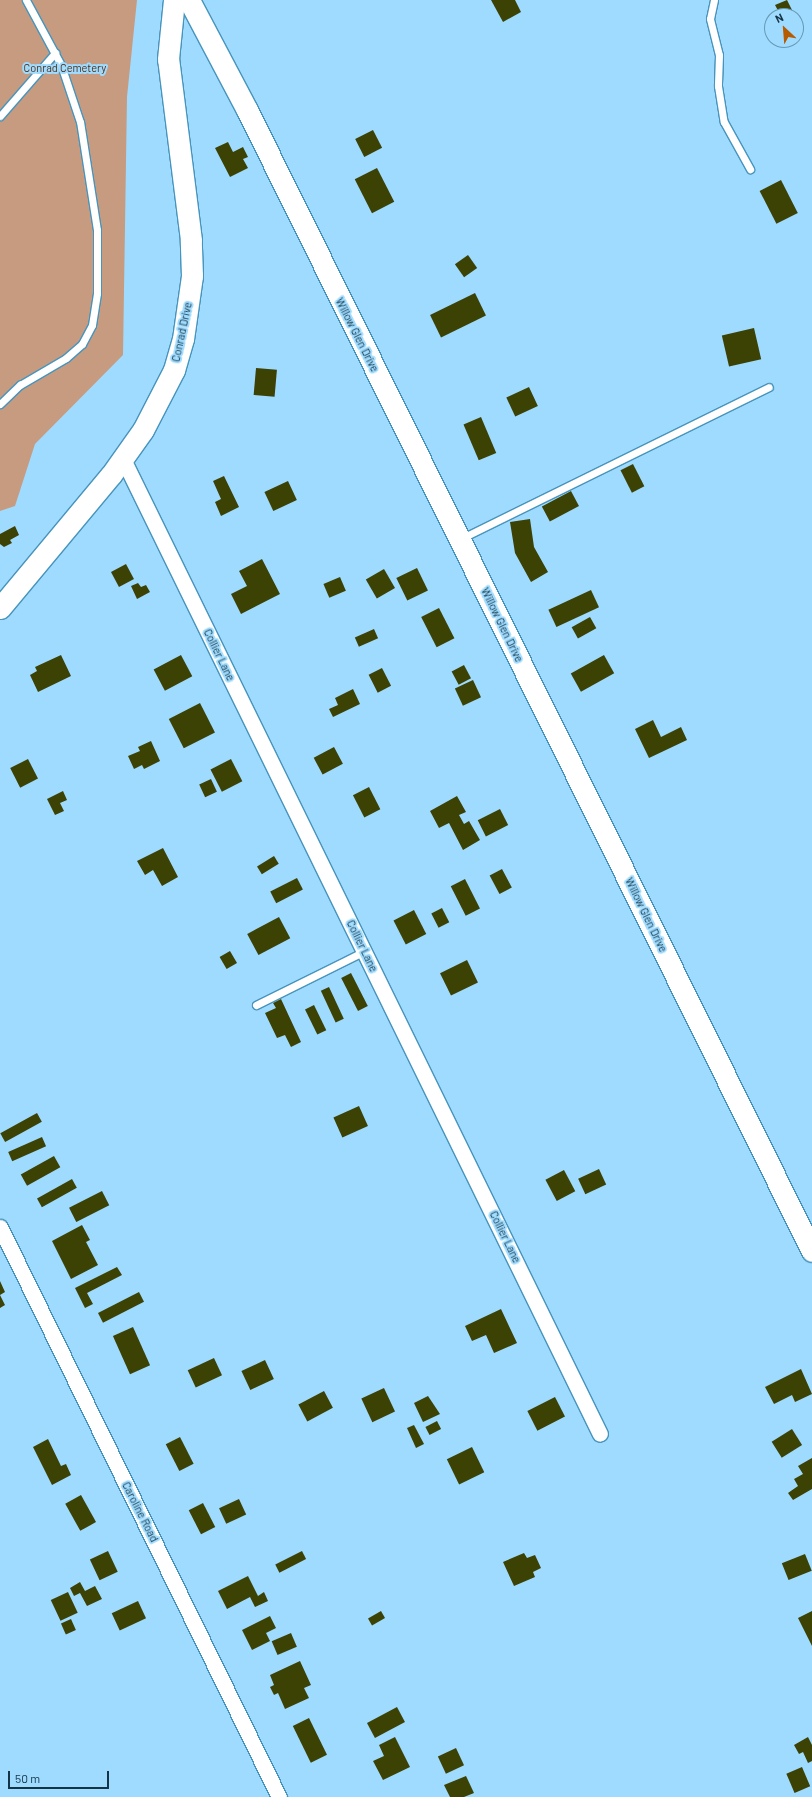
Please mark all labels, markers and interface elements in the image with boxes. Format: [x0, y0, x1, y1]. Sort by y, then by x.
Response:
north arrow [764, 8, 804, 48]
text: N [773, 10, 785, 25]
park label: Conrad Cemetery [24, 61, 106, 75]
street label: Willow Glen Drive [333, 296, 381, 374]
street label: Conrad Drive [169, 301, 195, 363]
street label: Willow Glen Drive [478, 586, 526, 664]
street label: Collier Lane [201, 627, 237, 683]
street label: Willow Glen Drive [622, 876, 670, 954]
street label: Collier Lane [344, 918, 380, 974]
street label: Collier Lane [487, 1209, 523, 1265]
street label: Caroline Road [119, 1480, 161, 1544]
scale bar [10, 1763, 111, 1789]
text: 50 m [15, 1771, 40, 1785]

